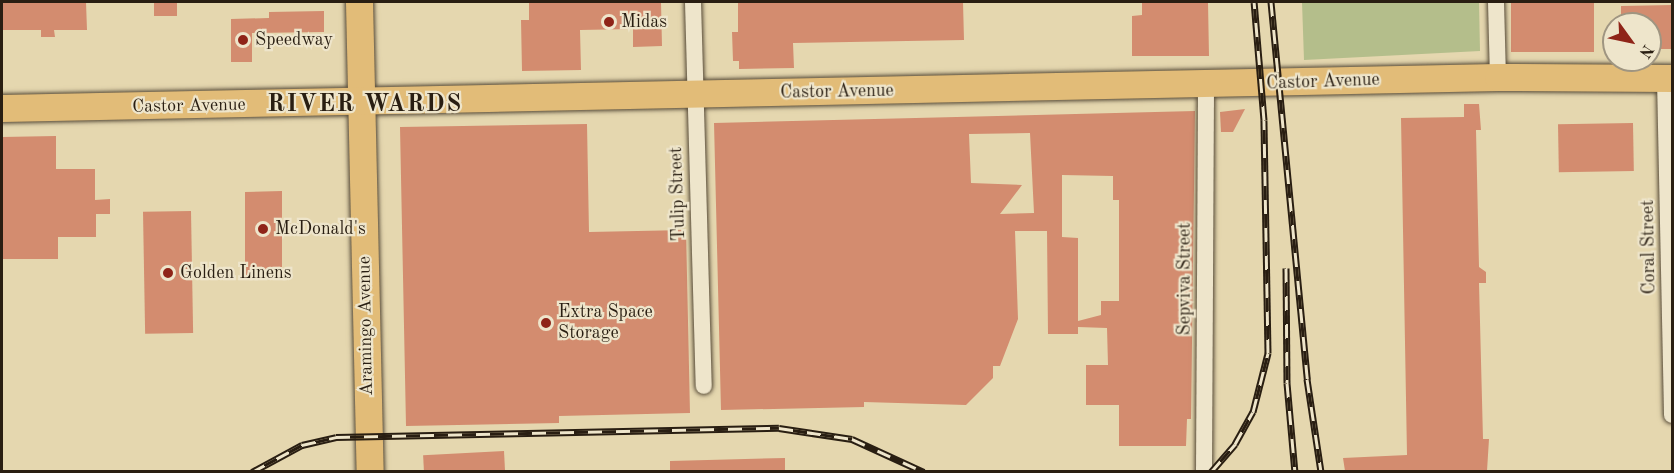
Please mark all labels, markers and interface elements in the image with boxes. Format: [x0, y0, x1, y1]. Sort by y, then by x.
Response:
place label: Midas [621, 11, 667, 33]
north arrow [1602, 12, 1662, 72]
marker: Midas [602, 15, 616, 29]
place label: Speedway [255, 29, 333, 51]
marker: Speedway [236, 33, 250, 47]
text: N [1635, 41, 1655, 60]
street label: Castor Avenue [1266, 69, 1380, 95]
street label: Castor Avenue [780, 80, 894, 104]
district label: RIVER WARDS [267, 92, 463, 120]
street label: Castor Avenue [132, 94, 246, 118]
street label: Tulip Street [666, 147, 690, 241]
street label: Coral Street [1637, 199, 1661, 295]
place label: McDonald's [275, 218, 366, 240]
marker: McDonald's [256, 222, 270, 236]
street label: Sepviva Street [1174, 222, 1196, 336]
street label: Aramingo Avenue [354, 256, 378, 396]
place label: Golden Linens [180, 262, 292, 284]
marker: Golden Linens [161, 266, 175, 280]
place label: Extra Space Storage [558, 302, 653, 344]
marker: Extra Space Storage [539, 316, 553, 330]

